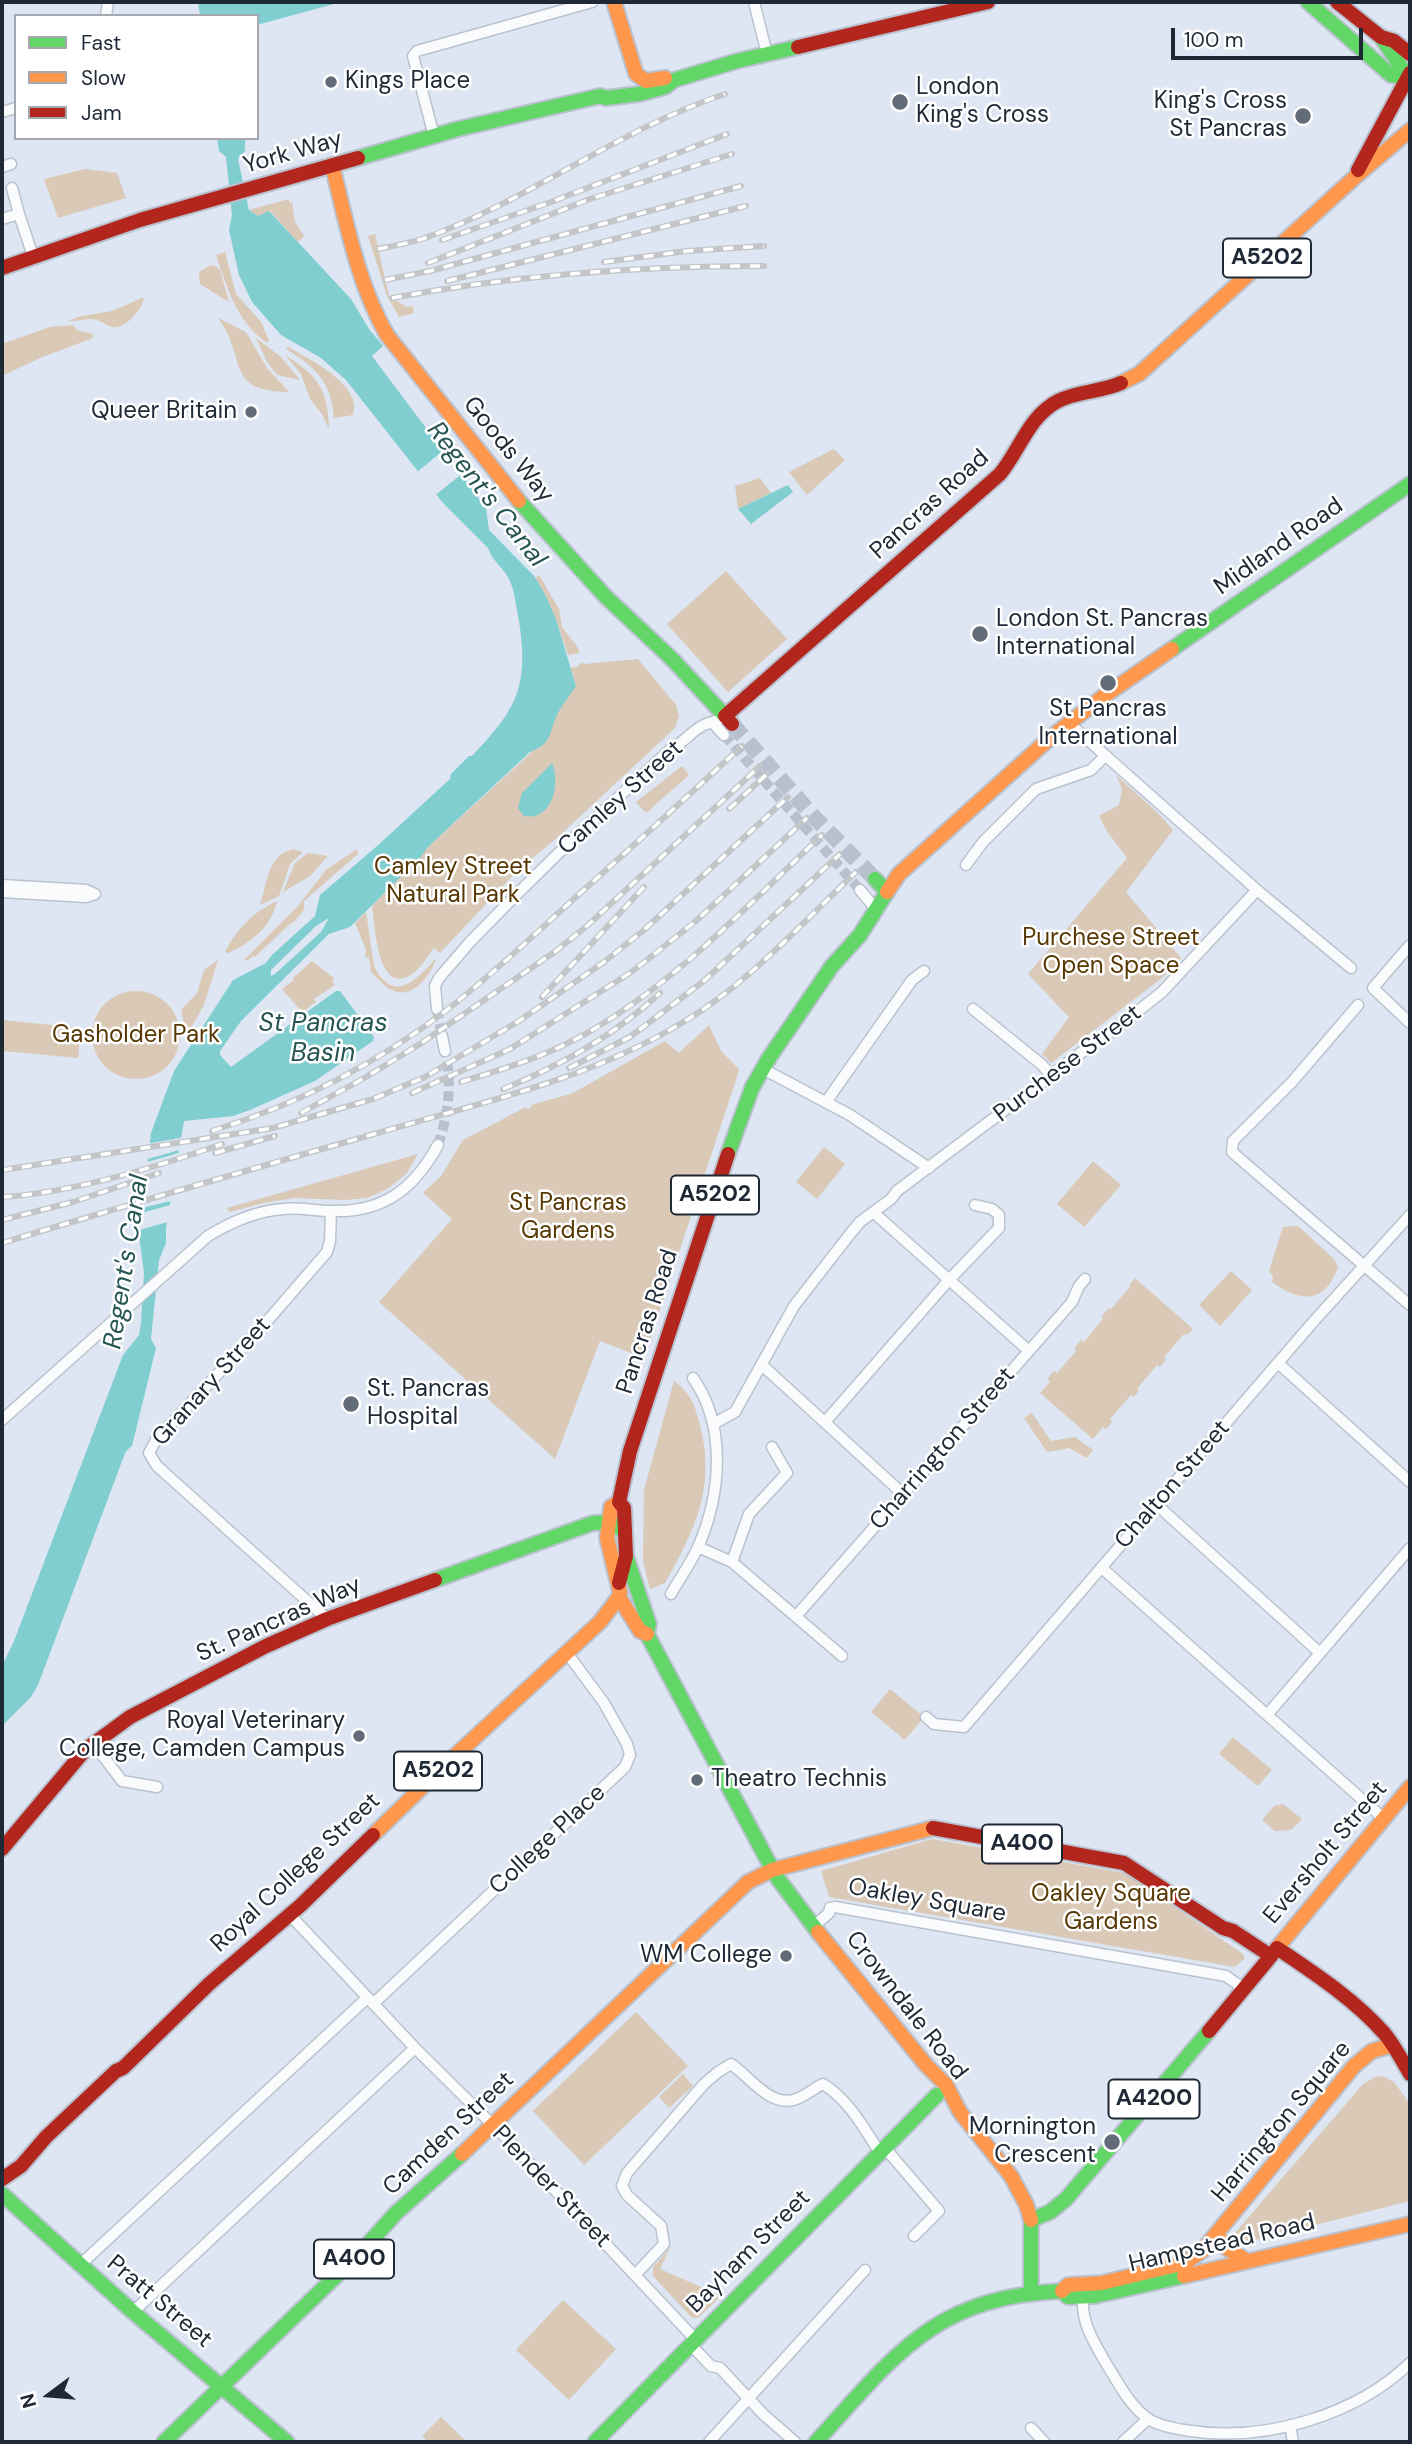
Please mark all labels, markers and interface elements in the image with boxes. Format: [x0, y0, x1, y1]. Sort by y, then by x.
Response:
legend [14, 14, 259, 140]
scale bar [1174, 14, 1366, 58]
text: 100 m [1184, 26, 1244, 54]
text: Fast [81, 29, 121, 57]
text: Slow [81, 64, 126, 92]
place label: Kings Place [345, 68, 470, 96]
marker: Kings Place [323, 74, 339, 90]
place label: London King's Cross [916, 74, 1049, 130]
place label: King's Cross St Pancras [1154, 88, 1287, 144]
marker: London King's Cross [890, 92, 910, 112]
text: Jam [81, 99, 122, 127]
marker: King's Cross St Pancras [1293, 106, 1313, 126]
street label: York Way [240, 125, 346, 181]
road number: A5202 [1223, 238, 1311, 278]
street label: Goods Way [456, 391, 560, 509]
place label: Queer Britain [91, 398, 237, 426]
marker: Queer Britain [243, 404, 259, 420]
water label: Regent's Canal [420, 416, 552, 574]
street label: Pancras Road [865, 444, 995, 566]
street label: Midland Road [1209, 492, 1349, 602]
place label: London St. Pancras International [996, 606, 1208, 662]
marker: London St. Pancras International [970, 624, 990, 644]
marker: St Pancras International [1098, 673, 1118, 693]
place label: St Pancras International [1038, 696, 1178, 752]
street label: Camley Street [553, 734, 689, 862]
park label: Camley Street Natural Park [374, 854, 532, 910]
park label: Purchese Street Open Space [1022, 925, 1200, 981]
street label: Purchese Street [989, 999, 1147, 1129]
water label: St Pancras Basin [258, 1008, 388, 1070]
park label: Gasholder Park [52, 1022, 220, 1050]
water label: Regent's Canal [98, 1173, 156, 1351]
road number: A5202 [671, 1176, 759, 1214]
park label: St Pancras Gardens [509, 1190, 627, 1246]
street label: Pancras Road [611, 1246, 685, 1398]
street label: Granary Street [147, 1312, 277, 1452]
street label: Charrington Street [864, 1362, 1022, 1536]
place label: St. Pancras Hospital [367, 1376, 489, 1432]
marker: St. Pancras Hospital [341, 1394, 361, 1414]
street label: Chalton Street [1109, 1415, 1237, 1555]
street label: St. Pancras Way [192, 1571, 366, 1669]
place label: Royal Veterinary College, Camden Campus [59, 1708, 345, 1764]
marker: Royal Veterinary College, Camden Campus [351, 1728, 367, 1744]
road number: A5202 [394, 1752, 482, 1790]
place label: Theatro Technis [711, 1766, 887, 1794]
marker: Theatro Technis [689, 1772, 705, 1788]
street label: Eversholt Street [1258, 1776, 1394, 1930]
street label: College Place [484, 1779, 612, 1901]
street label: Royal College Street [205, 1787, 387, 1959]
road number: A400 [982, 1825, 1062, 1864]
street label: Oakley Square [846, 1873, 1008, 1929]
park label: Oakley Square Gardens [1031, 1881, 1191, 1937]
street label: Crowndale Road [839, 1926, 973, 2086]
place label: WM College [640, 1942, 772, 1970]
marker: WM College [778, 1948, 794, 1964]
street label: Harrington Square [1206, 2036, 1358, 2208]
street label: Camden Street [378, 2066, 520, 2202]
road number: A4200 [1108, 2080, 1200, 2118]
place label: Mornington Crescent [969, 2114, 1096, 2170]
street label: Plender Street [486, 2120, 616, 2254]
marker: Mornington Crescent [1102, 2132, 1122, 2152]
street label: Bayham Street [681, 2184, 817, 2320]
street label: Hampstead Road [1126, 2209, 1318, 2279]
road number: A400 [314, 2240, 394, 2278]
street label: Pratt Street [100, 2250, 218, 2354]
north arrow [14, 2360, 84, 2430]
text: N [14, 2391, 42, 2411]

